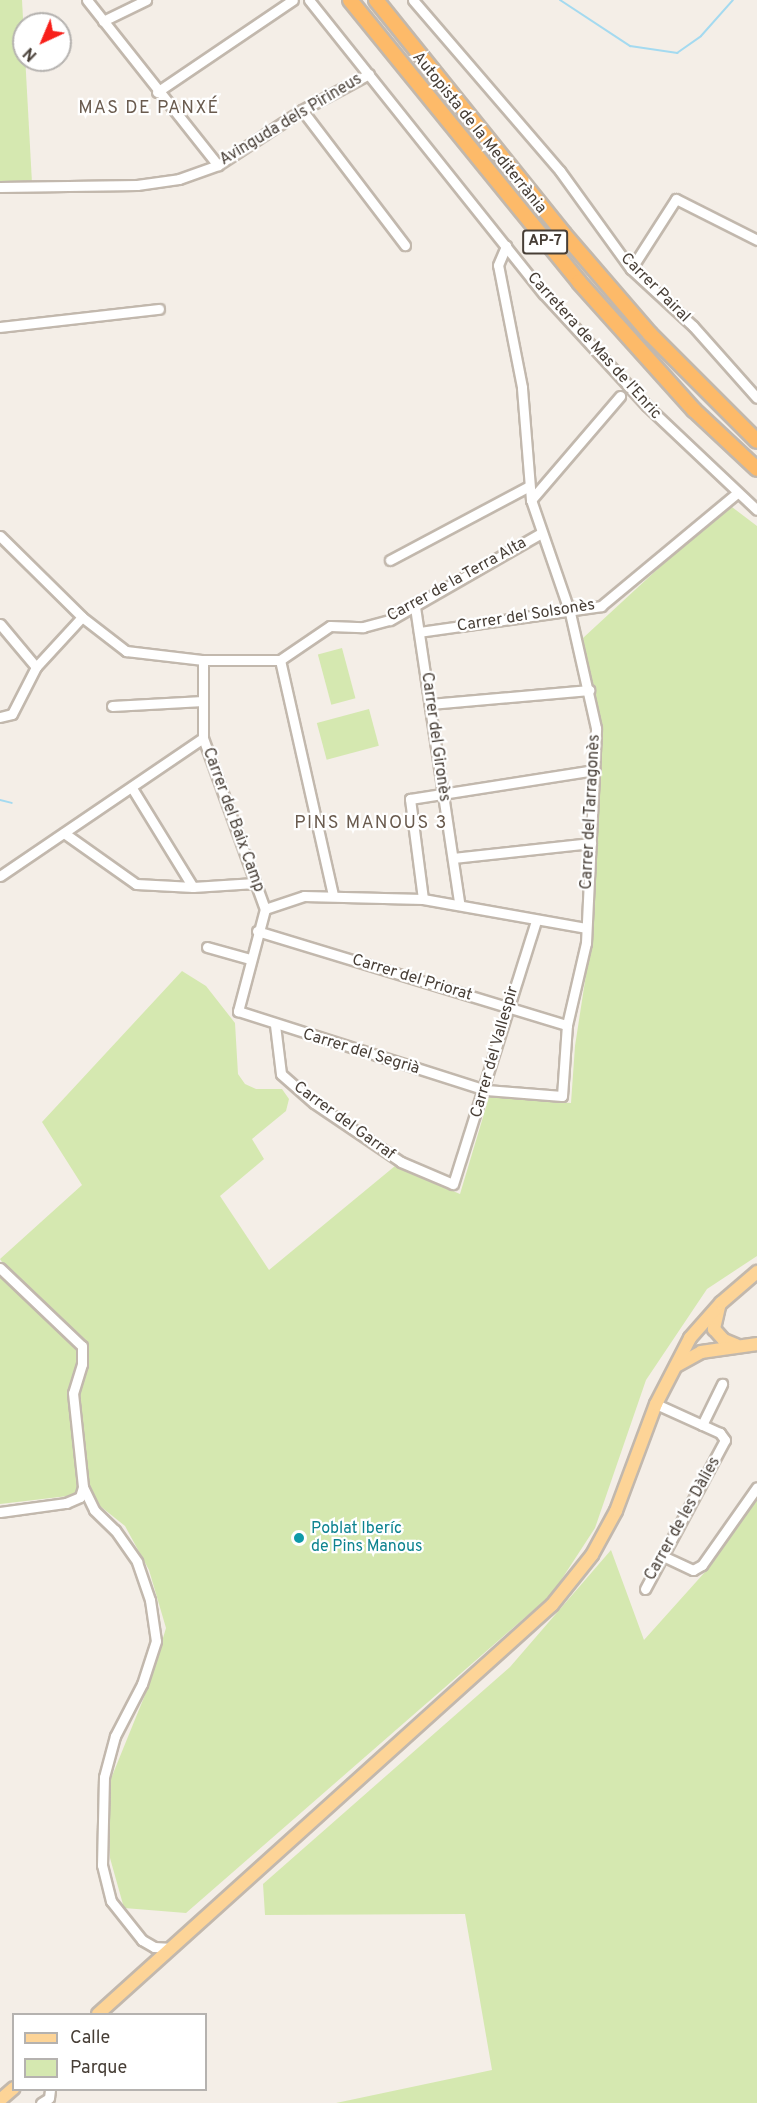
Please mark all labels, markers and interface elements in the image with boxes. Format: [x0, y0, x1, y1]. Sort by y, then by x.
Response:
north arrow [12, 12, 72, 72]
text: N [20, 42, 42, 65]
street label: Autopista de la Mediterrània [408, 48, 550, 218]
street label: Avinguda dels Pirineus [216, 70, 366, 170]
district label: MAS DE PANXÉ [78, 98, 220, 120]
road number: AP-7 [521, 230, 569, 254]
street label: Carrer Pairal [616, 249, 694, 327]
street label: Carretera de Mas de l'Enric [523, 268, 665, 424]
street label: Carrer de la Terra Alta [383, 533, 531, 627]
street label: Carrer del Solsonès [456, 596, 596, 636]
street label: Carrer del Gironès [416, 671, 454, 803]
street label: Carrer del Tarragonès [577, 734, 605, 890]
street label: Carrer del Baix Camp [198, 745, 268, 895]
district label: PINS MANOUS 3 [294, 813, 448, 835]
street label: Carrer del Priorat [350, 951, 474, 1005]
street label: Carrer del Vallespir [467, 984, 523, 1120]
street label: Carrer del Segrià [300, 1025, 422, 1079]
street label: Carrer del Garraf [290, 1078, 398, 1164]
street label: Carrer de les Dàlies [641, 1454, 725, 1584]
place label: Poblat Iberíc de Pins Manous [311, 1519, 422, 1557]
marker: Poblat Iberíc de Pins Manous [292, 1531, 306, 1545]
legend [12, 2013, 207, 2091]
text: Calle [70, 2027, 110, 2050]
text: Parque [70, 2057, 127, 2080]

